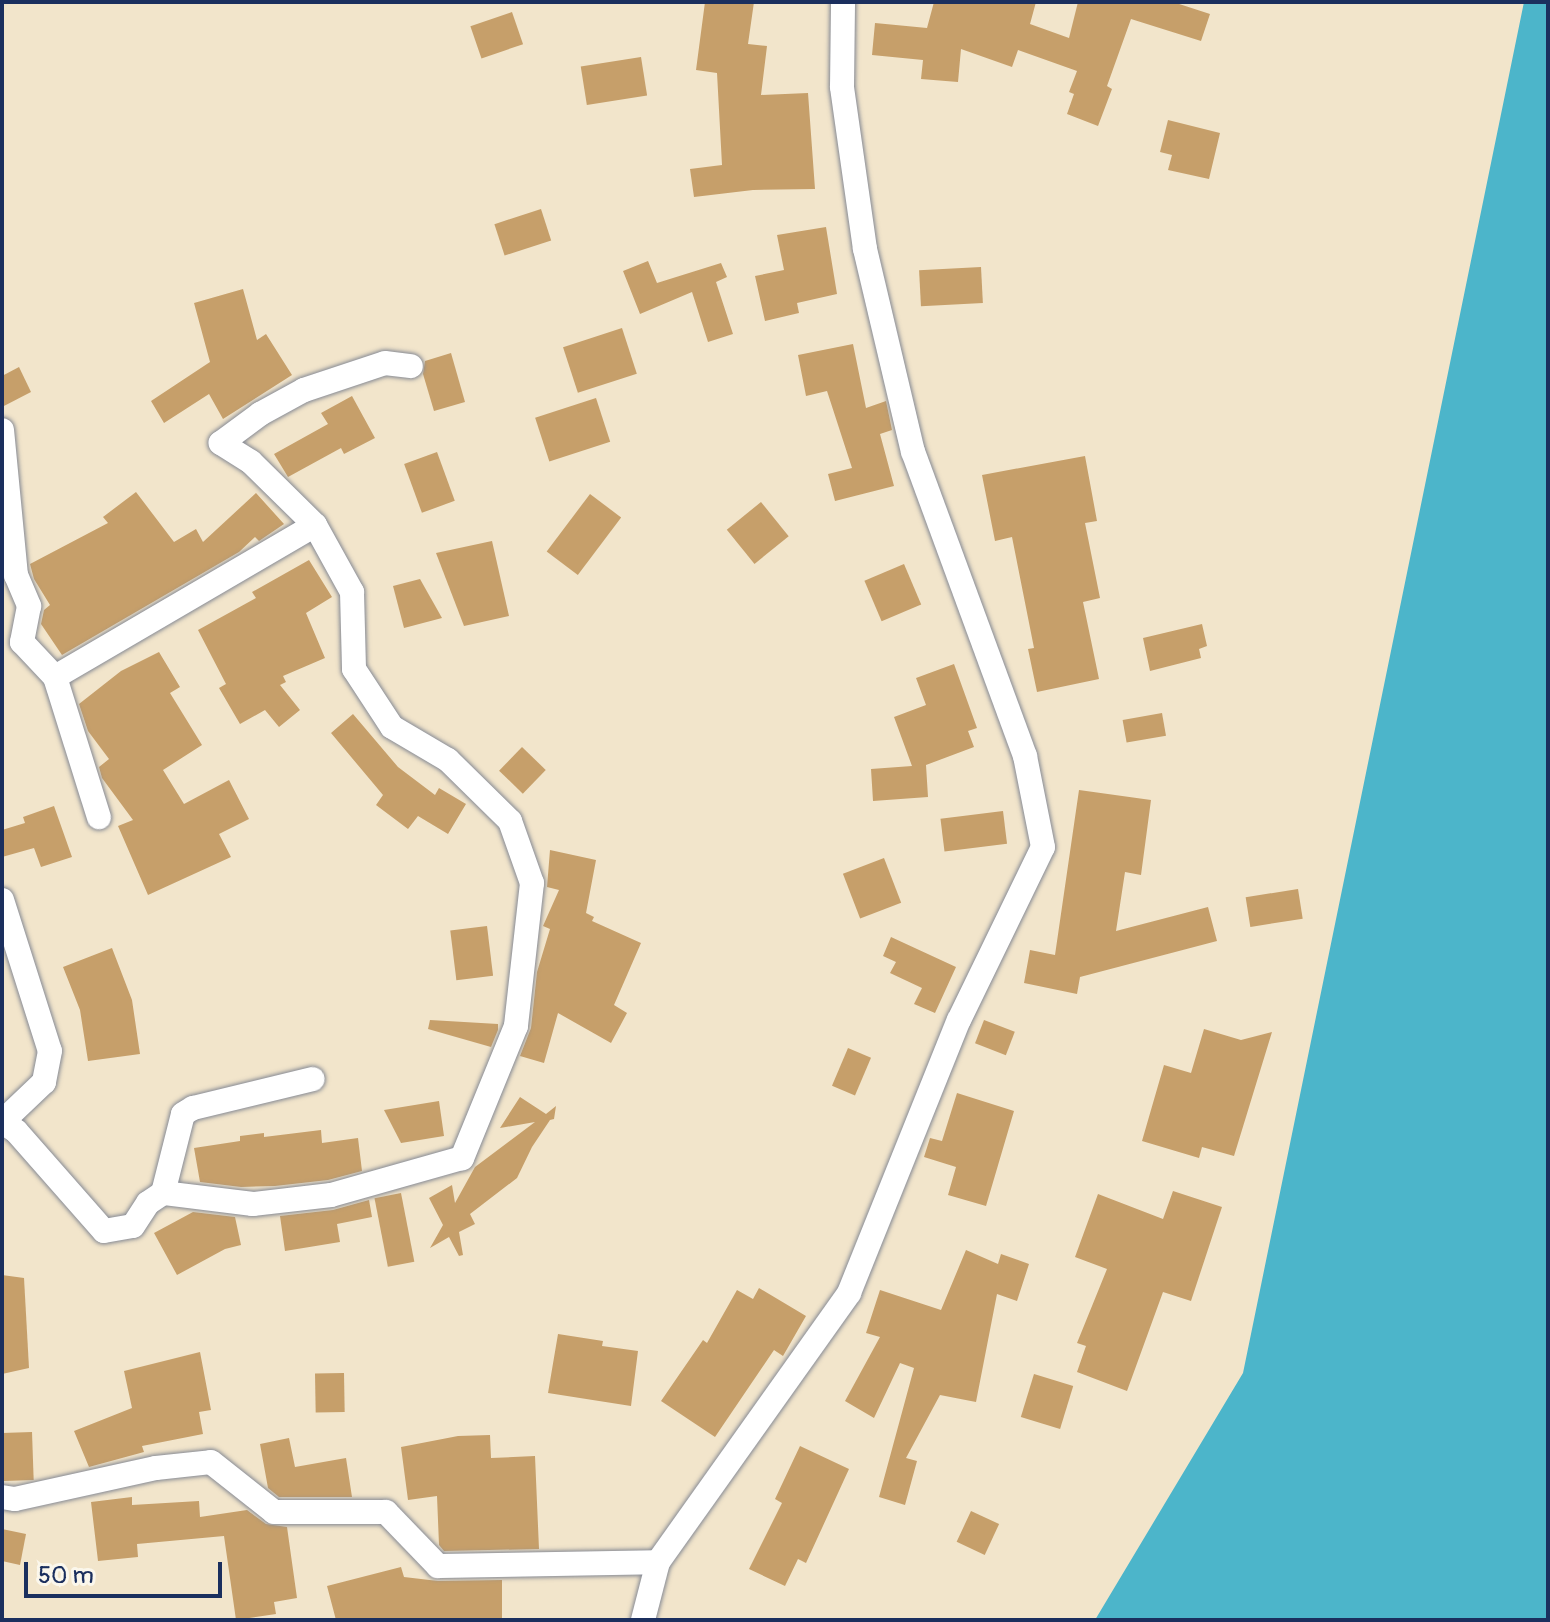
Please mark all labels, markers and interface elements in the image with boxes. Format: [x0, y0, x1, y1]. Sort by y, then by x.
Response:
scale bar [28, 1546, 226, 1596]
text: 50 m [38, 1561, 94, 1590]

